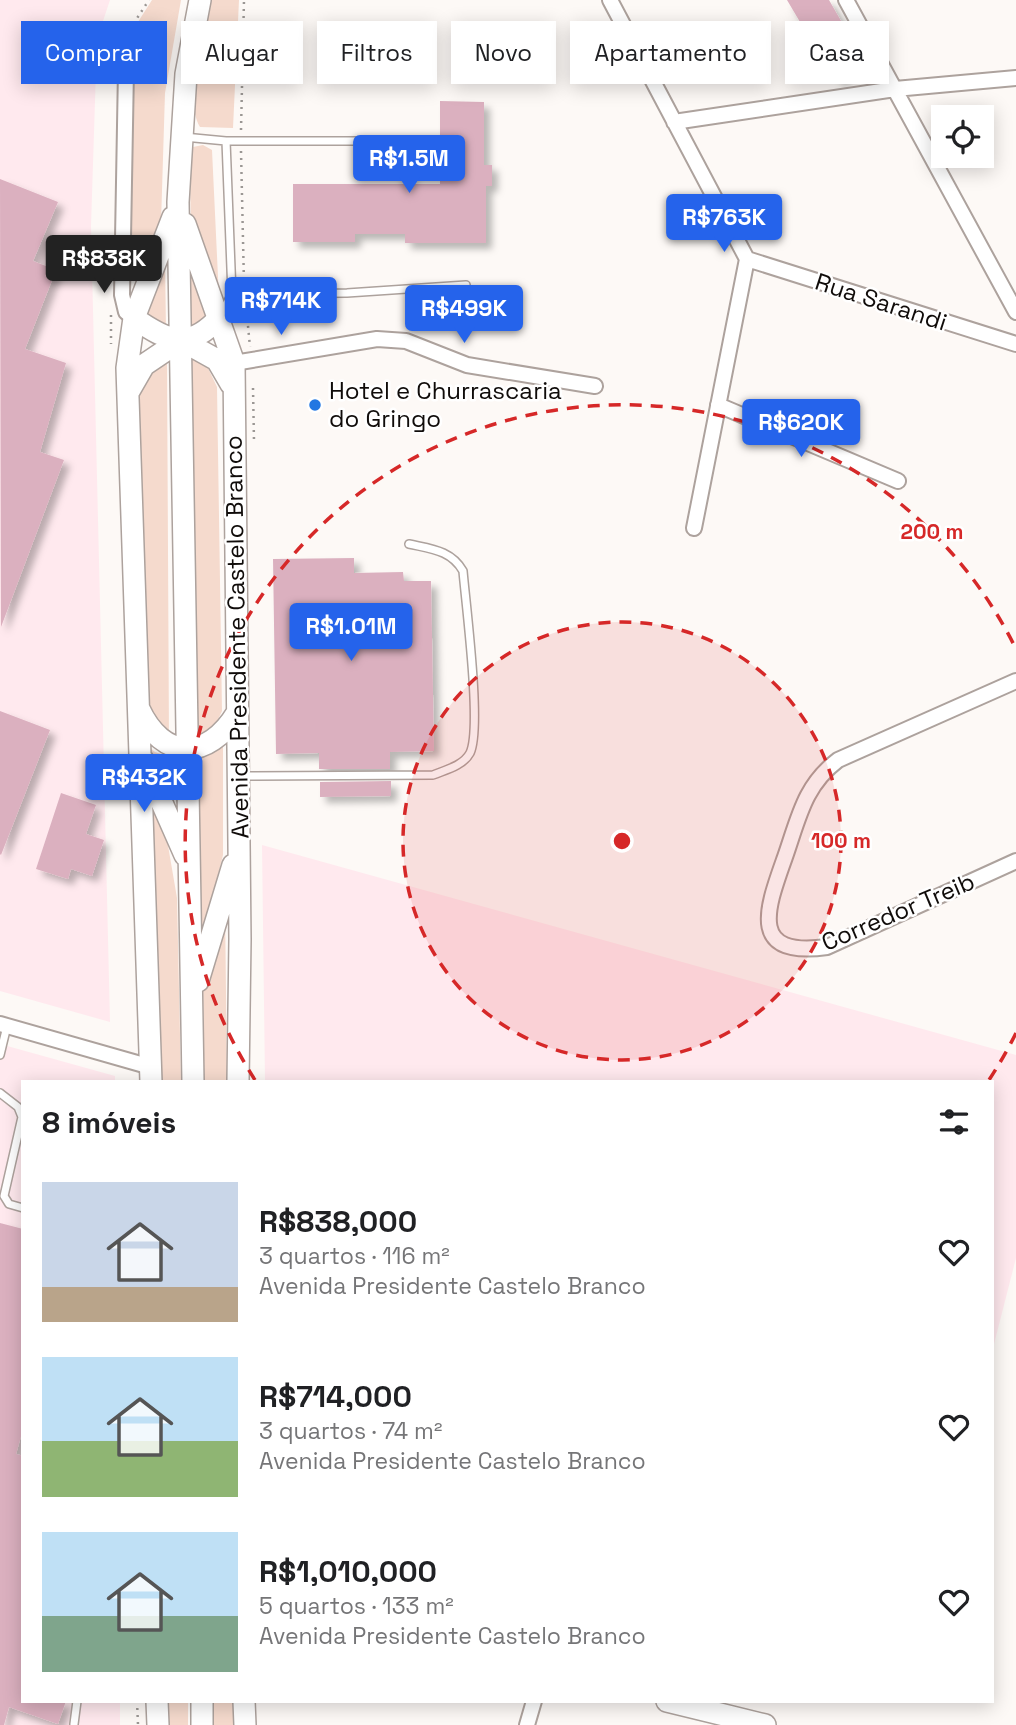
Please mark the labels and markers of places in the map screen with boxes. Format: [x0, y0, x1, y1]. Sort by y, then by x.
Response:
pin: R$1.5M [352, 136, 466, 195]
pin: R$763K [667, 194, 781, 254]
pin: R$838K [47, 236, 161, 295]
pin: R$714K [224, 278, 338, 337]
pin: R$499K [407, 286, 521, 345]
place label: Hotel e Churrascaria do Gringo [329, 375, 562, 434]
marker: Hotel e Churrascaria do Gringo [307, 397, 323, 413]
pin: R$620K [744, 400, 858, 459]
pin: R$1.01M [286, 604, 416, 663]
pin: R$432K [87, 754, 201, 814]
centre of rings [610, 829, 634, 853]

